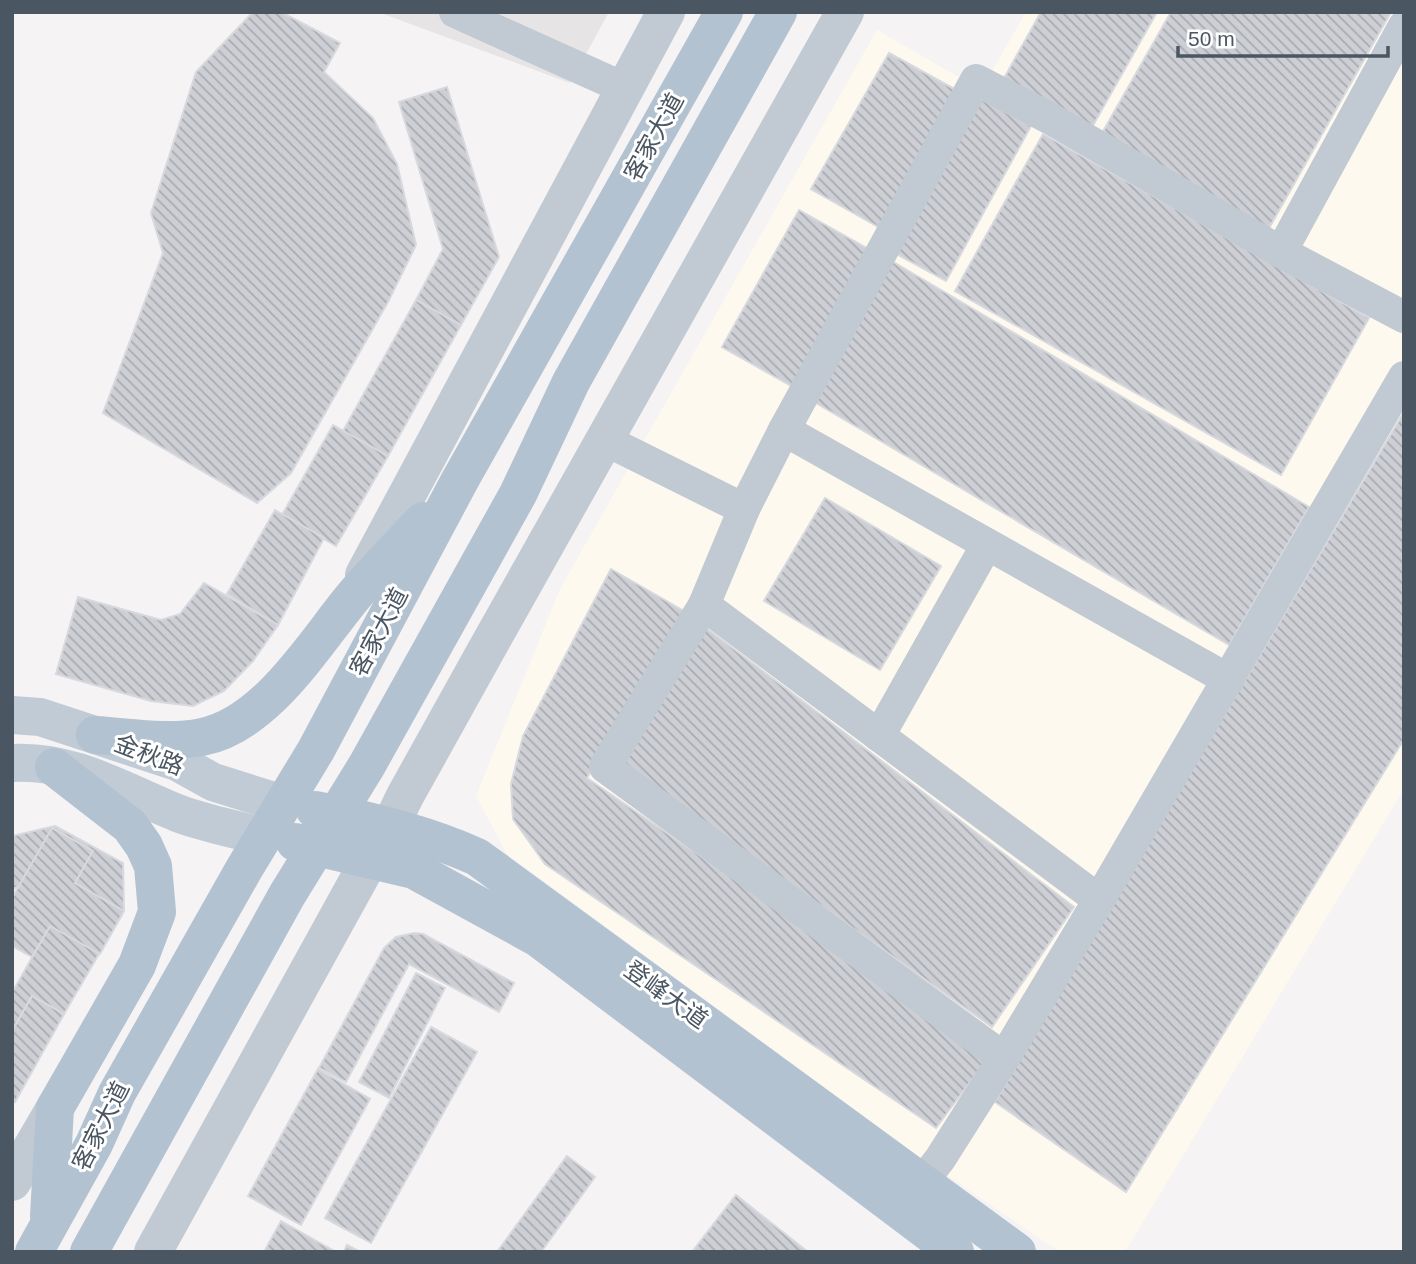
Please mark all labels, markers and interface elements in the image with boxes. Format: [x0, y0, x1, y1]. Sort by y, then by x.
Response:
scale bar [1178, 14, 1388, 58]
text: 50 m [1188, 27, 1235, 50]
street label: 客家大道 [618, 88, 689, 185]
street label: 客家大道 [344, 583, 413, 680]
street label: 金秋路 [111, 729, 188, 780]
street label: 登峰大道 [620, 955, 713, 1034]
street label: 客家大道 [67, 1077, 134, 1175]

